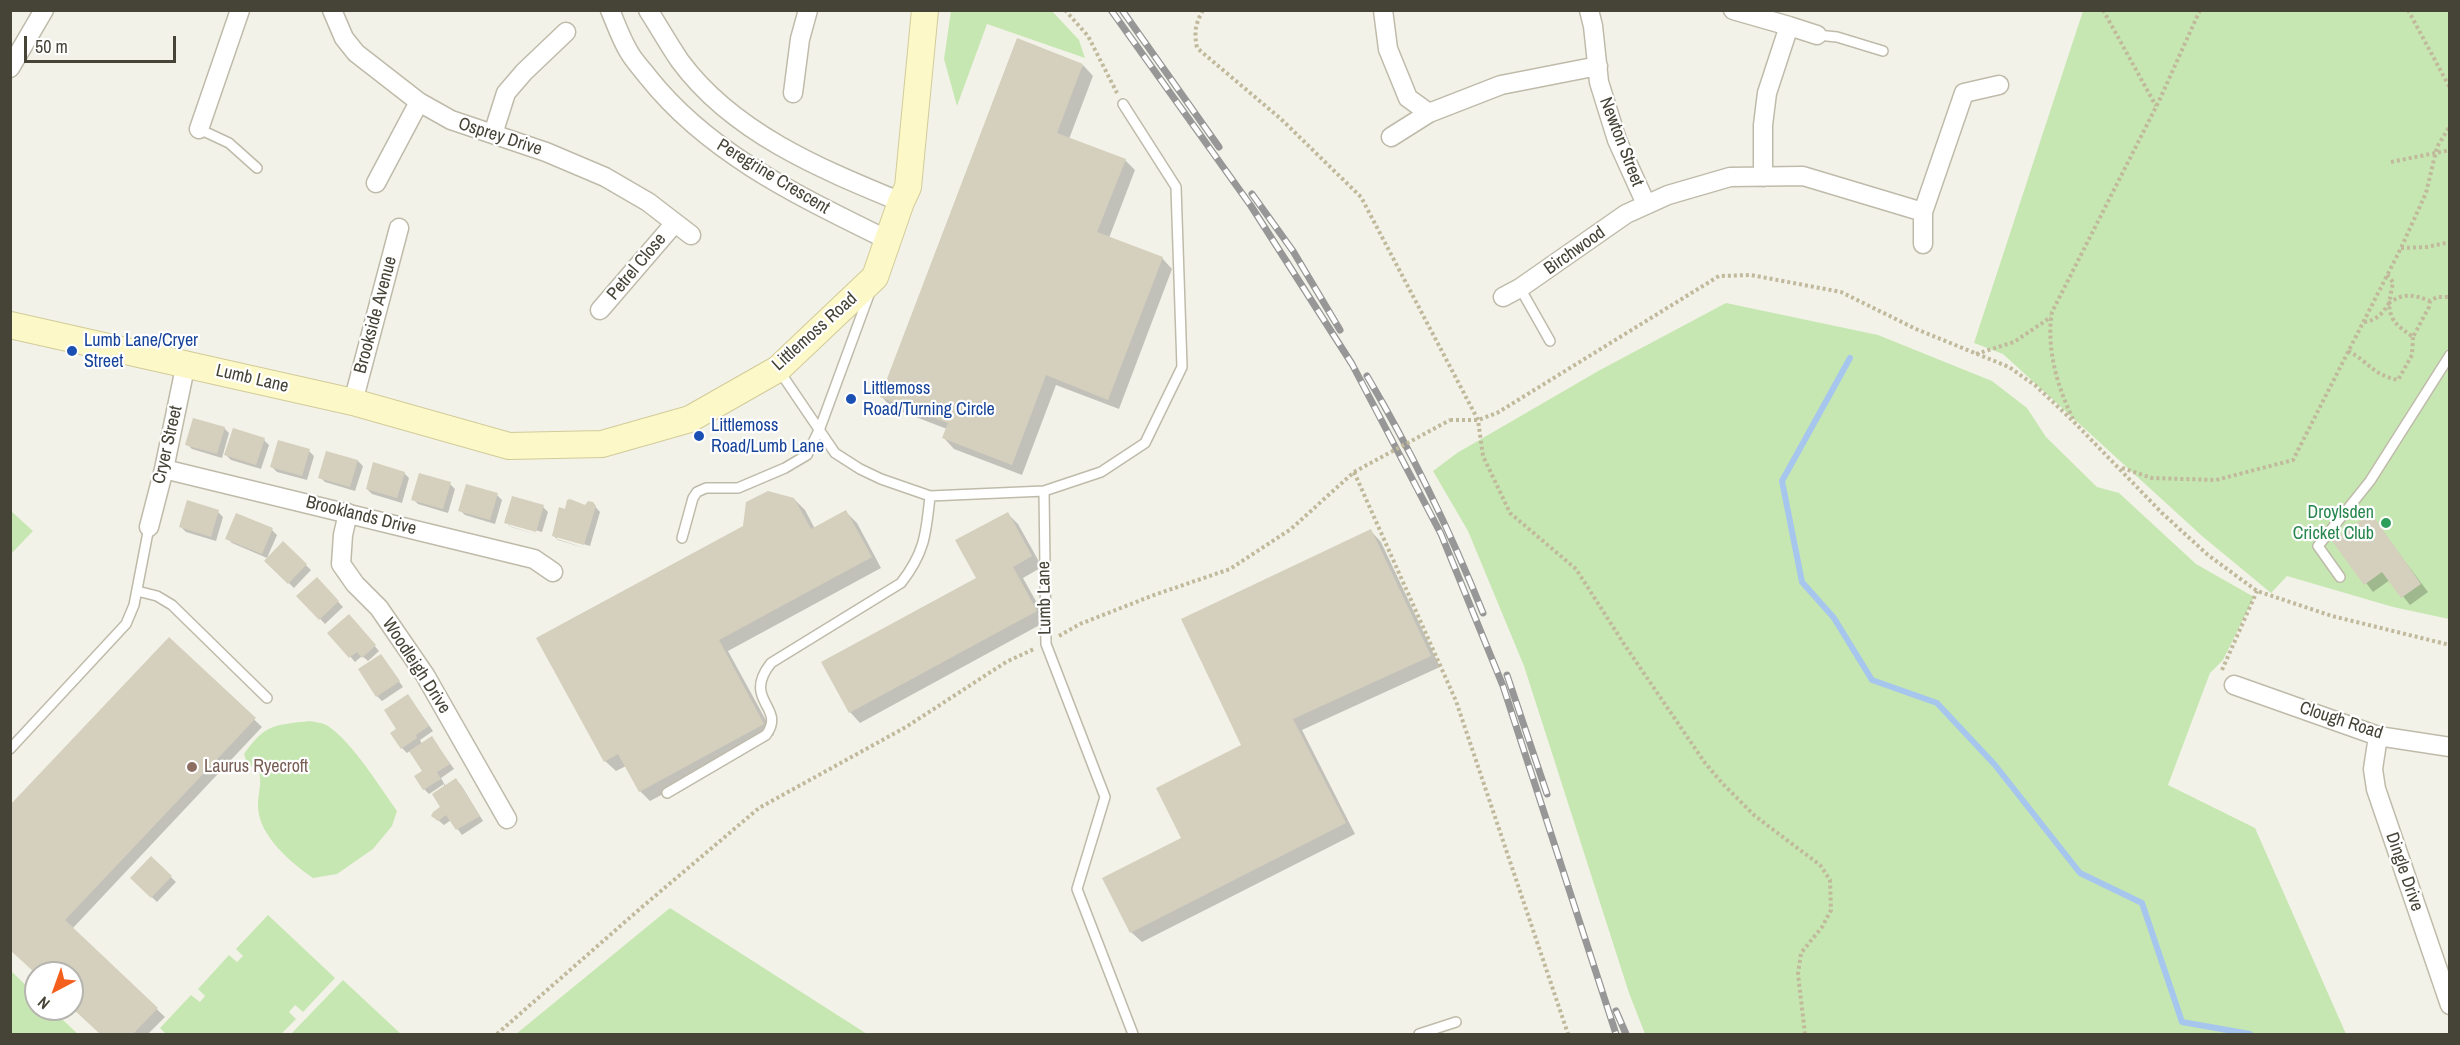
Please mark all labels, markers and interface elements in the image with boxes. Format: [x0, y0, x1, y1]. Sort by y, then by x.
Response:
scale bar [27, 24, 178, 62]
text: 50 m [35, 34, 68, 59]
street label: Newton Street [1594, 94, 1648, 190]
street label: Osprey Drive [455, 113, 545, 161]
street label: Peregrine Crescent [713, 135, 833, 219]
street label: Birchwood [1540, 222, 1610, 280]
street label: Petrel Close [603, 229, 671, 305]
street label: Brookside Avenue [350, 254, 402, 376]
street label: Littlemoss Road [768, 288, 862, 376]
place label: Lumb Lane/Cryer Street [84, 330, 198, 372]
marker: Lumb Lane/Cryer Street [65, 344, 79, 358]
street label: Lumb Lane [214, 360, 290, 398]
place label: Littlemoss Road/Turning Circle [863, 378, 995, 420]
marker: Littlemoss Road/Turning Circle [844, 392, 858, 406]
street label: Cryer Street [149, 404, 187, 486]
place label: Littlemoss Road/Lumb Lane [711, 415, 824, 458]
marker: Littlemoss Road/Lumb Lane [692, 429, 706, 443]
street label: Brooklands Drive [303, 492, 419, 540]
place label: Droylsden Cricket Club [2293, 502, 2374, 544]
marker: Droylsden Cricket Club [2379, 516, 2393, 530]
street label: Lumb Lane [1034, 561, 1056, 635]
street label: Woodleigh Drive [377, 614, 455, 718]
street label: Clough Road [2297, 697, 2385, 745]
place label: Laurus Ryecroft [204, 756, 308, 778]
marker: Laurus Ryecroft [185, 760, 199, 774]
street label: Dingle Drive [2380, 830, 2428, 914]
north arrow [24, 961, 84, 1021]
text: N [33, 992, 54, 1014]

